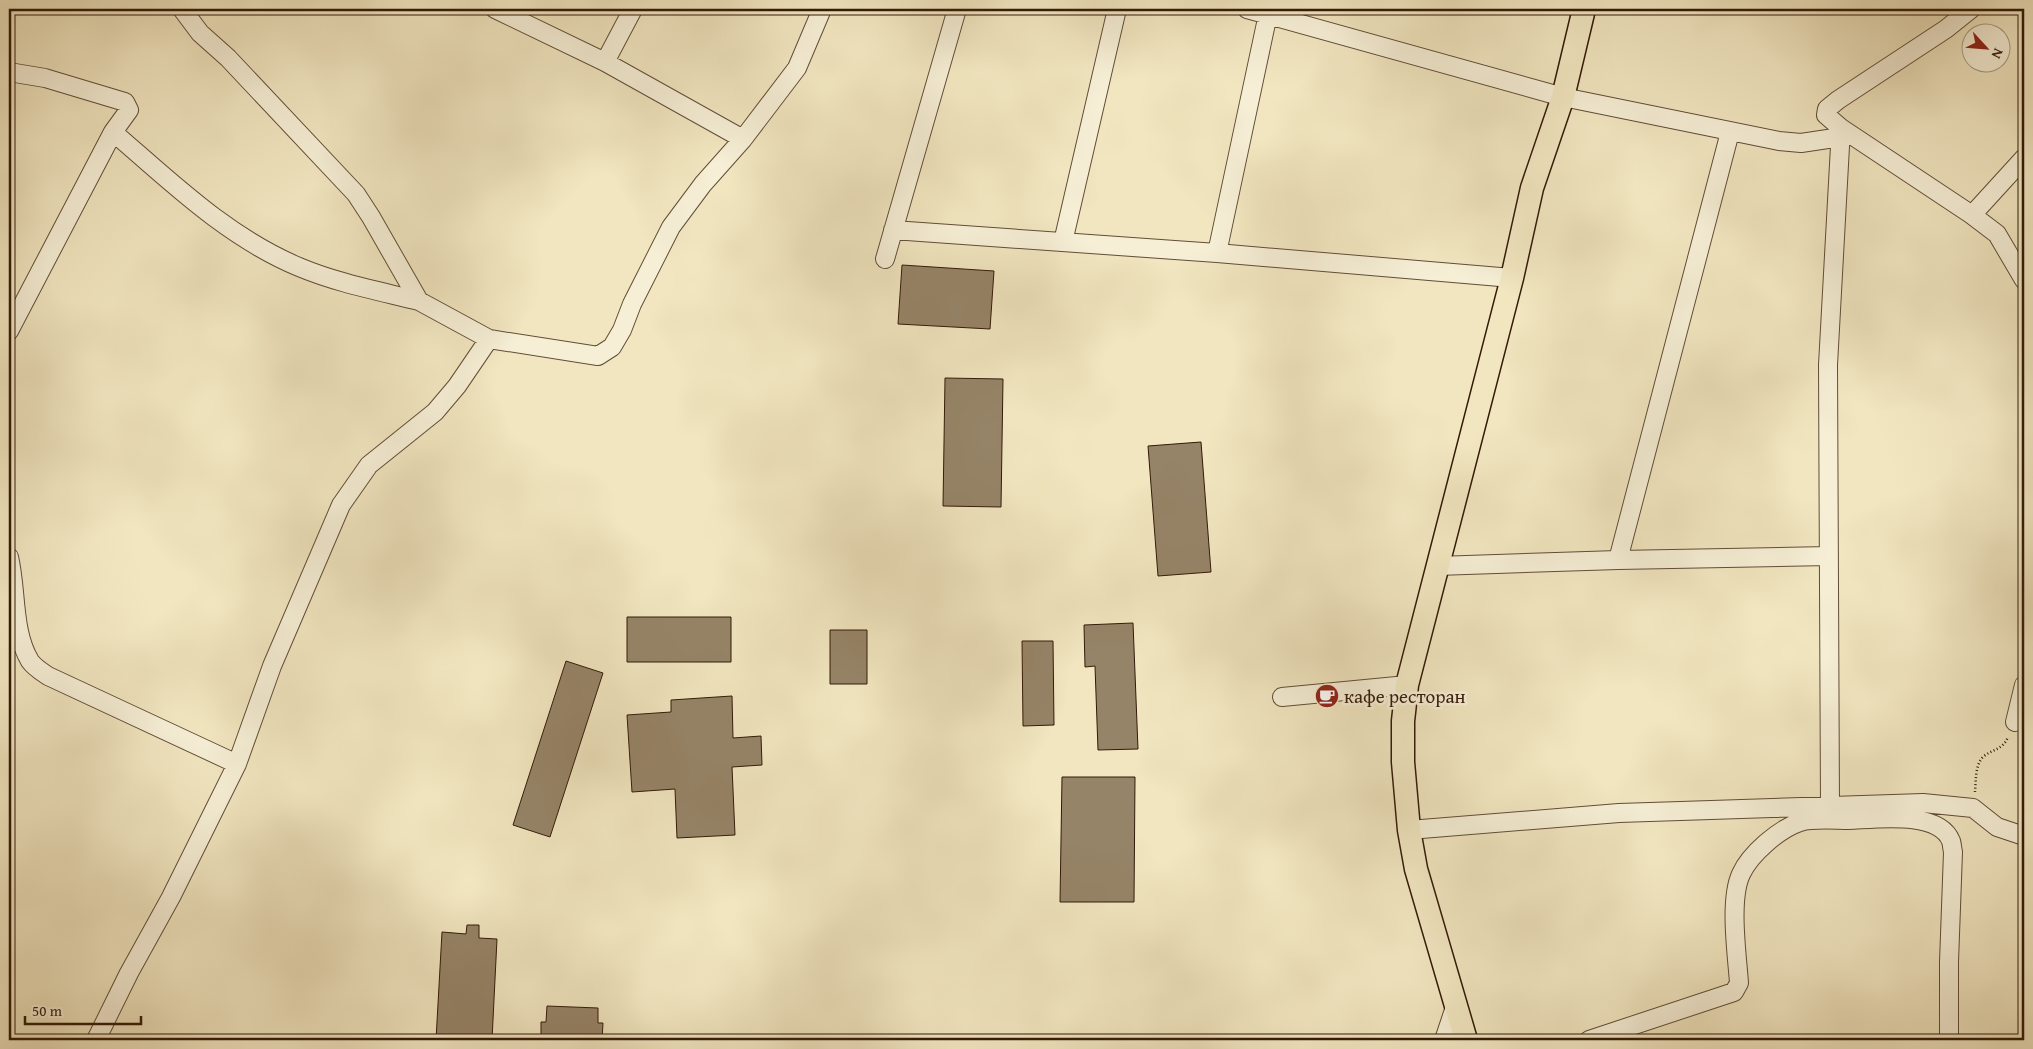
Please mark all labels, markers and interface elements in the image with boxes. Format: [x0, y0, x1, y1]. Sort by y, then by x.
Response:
north arrow [1960, 22, 2010, 72]
text: N [1986, 45, 2009, 63]
place label: кафе ресторан [1344, 682, 1466, 710]
cafe icon: кафе ресторан [1314, 683, 1340, 709]
scale bar [25, 994, 141, 1026]
text: 50 m [32, 1000, 63, 1021]

